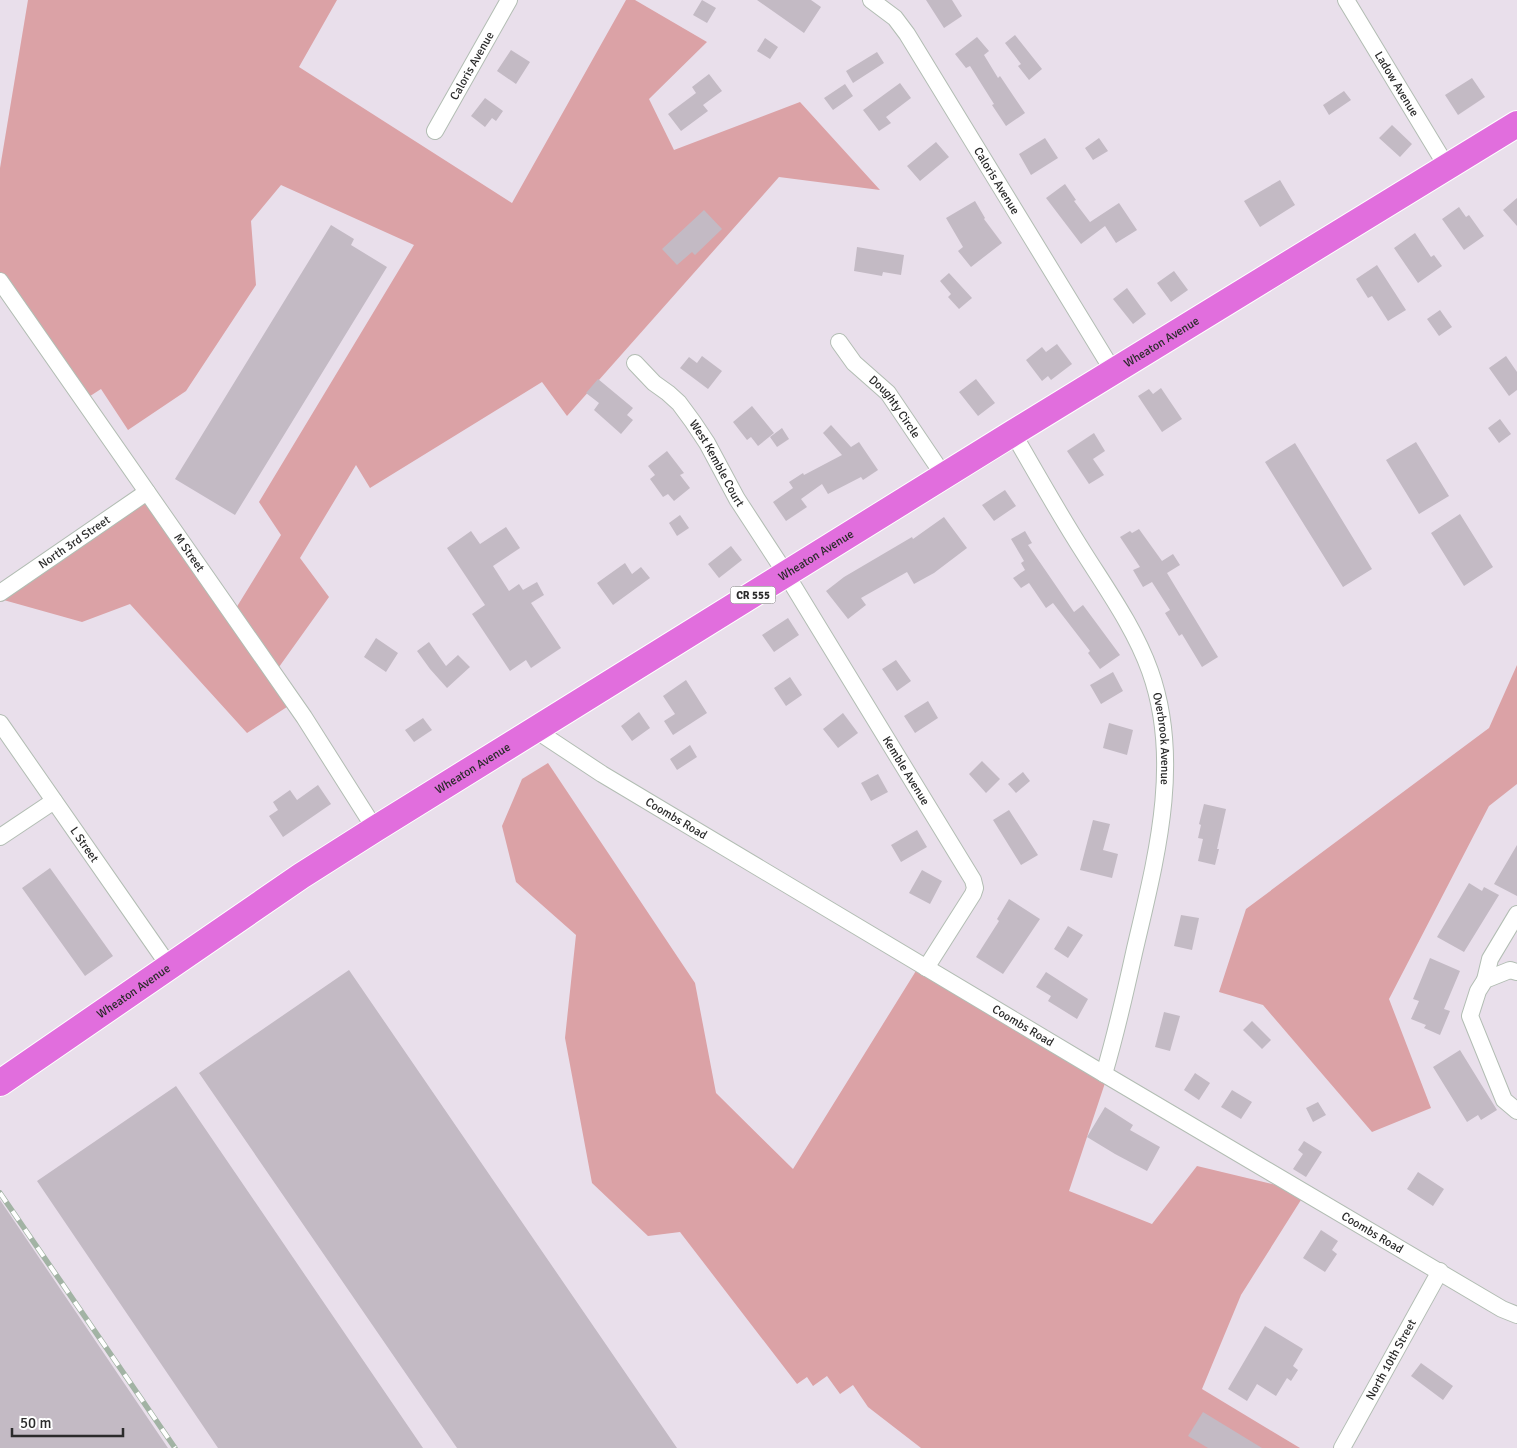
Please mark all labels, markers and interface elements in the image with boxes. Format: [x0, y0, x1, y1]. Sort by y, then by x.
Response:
street label: Caloris Avenue [447, 29, 497, 103]
street label: Ladow Avenue [1371, 48, 1422, 119]
street label: Caloris Avenue [970, 144, 1023, 217]
street label: Wheaton Avenue [1121, 313, 1202, 371]
street label: Doughty Circle [866, 372, 924, 441]
street label: West Kemble Court [686, 417, 748, 510]
street label: North 3rd Street [35, 512, 113, 572]
street label: Wheaton Avenue [776, 526, 856, 584]
street label: M Street [171, 530, 208, 575]
road number: CR 555 [730, 586, 776, 604]
street label: Overbrook Avenue [1149, 691, 1173, 785]
street label: Kemble Avenue [879, 733, 933, 808]
street label: Wheaton Avenue [432, 739, 513, 797]
street label: Coombs Road [643, 794, 710, 843]
street label: L Street [67, 824, 102, 865]
street label: Wheaton Avenue [94, 961, 173, 1022]
street label: Coombs Road [989, 1001, 1057, 1050]
street label: Coombs Road [1339, 1208, 1406, 1257]
street label: North 10th Street [1363, 1317, 1419, 1403]
scale bar [12, 1406, 124, 1438]
text: 50 m [20, 1414, 51, 1432]

